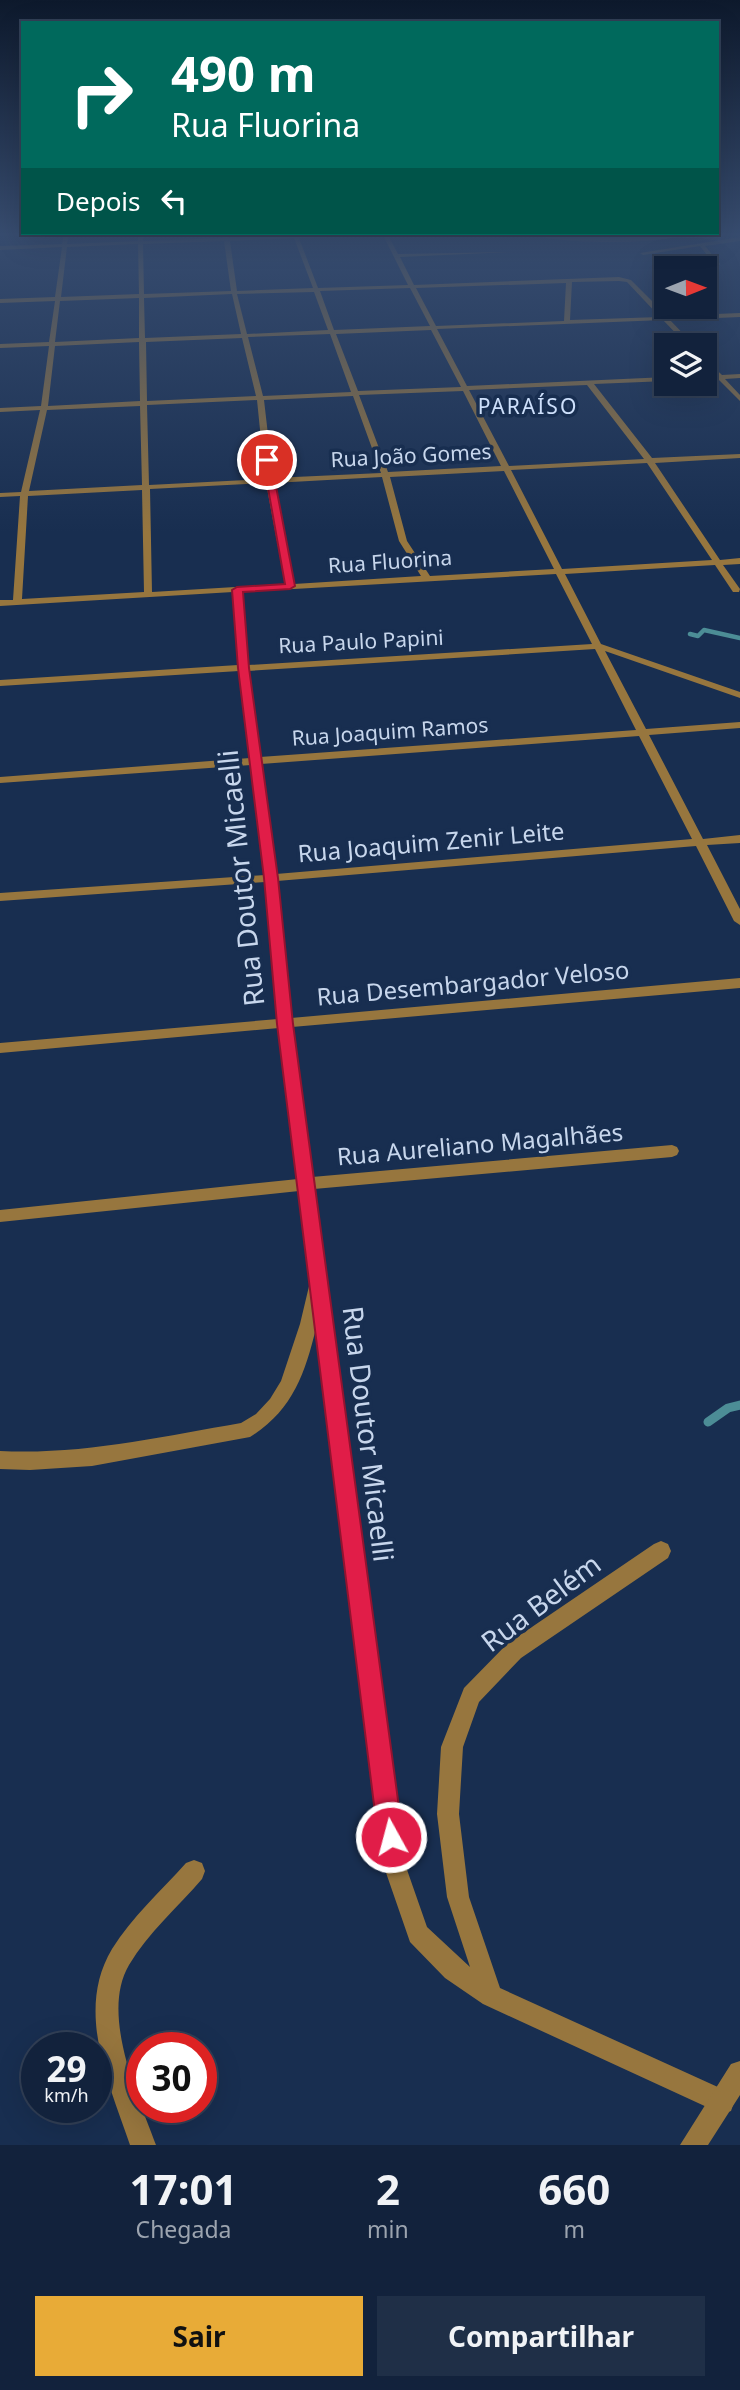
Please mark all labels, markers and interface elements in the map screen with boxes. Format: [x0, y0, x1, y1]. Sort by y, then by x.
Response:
text: 490 m [171, 40, 316, 106]
icon: right [56, 49, 147, 140]
text: Rua Fluorina [171, 103, 360, 146]
icon: left [155, 182, 193, 220]
text: Depois [56, 183, 141, 219]
north arrow [654, 256, 718, 318]
map controls [654, 256, 717, 396]
button: layers [654, 333, 717, 396]
district label: PARAÍSO [478, 392, 578, 420]
pin [237, 430, 297, 490]
street label: Rua João Gomes [330, 437, 492, 473]
icon: arrive [248, 441, 286, 479]
street label: Rua Fluorina [327, 543, 453, 579]
street label: Rua Paulo Papini [278, 623, 444, 659]
street label: Rua Joaquim Ramos [291, 710, 489, 752]
street label: Rua Doutor Micaelli [208, 748, 272, 1008]
street label: Rua Joaquim Zenir Leite [296, 813, 566, 870]
street label: Rua Desembargador Veloso [315, 952, 631, 1013]
street label: Rua Aureliano Magalhães [335, 1115, 624, 1172]
street label: Rua Doutor Micaelli [334, 1304, 404, 1564]
street label: Rua Belém [473, 1545, 608, 1660]
position arrow [354, 1800, 428, 1874]
speed limit sign: 30 [126, 2032, 217, 2123]
text: 29 [46, 2045, 87, 2092]
text: km/h [44, 2083, 89, 2107]
text: 17:01 [130, 2160, 237, 2217]
text: 2 [376, 2160, 400, 2217]
text: 660 [538, 2160, 610, 2217]
text: Chegada [136, 2213, 231, 2245]
text: min [367, 2213, 409, 2245]
text: m [564, 2213, 585, 2245]
button: Sair [35, 2296, 363, 2376]
button: Compartilhar [377, 2296, 705, 2376]

